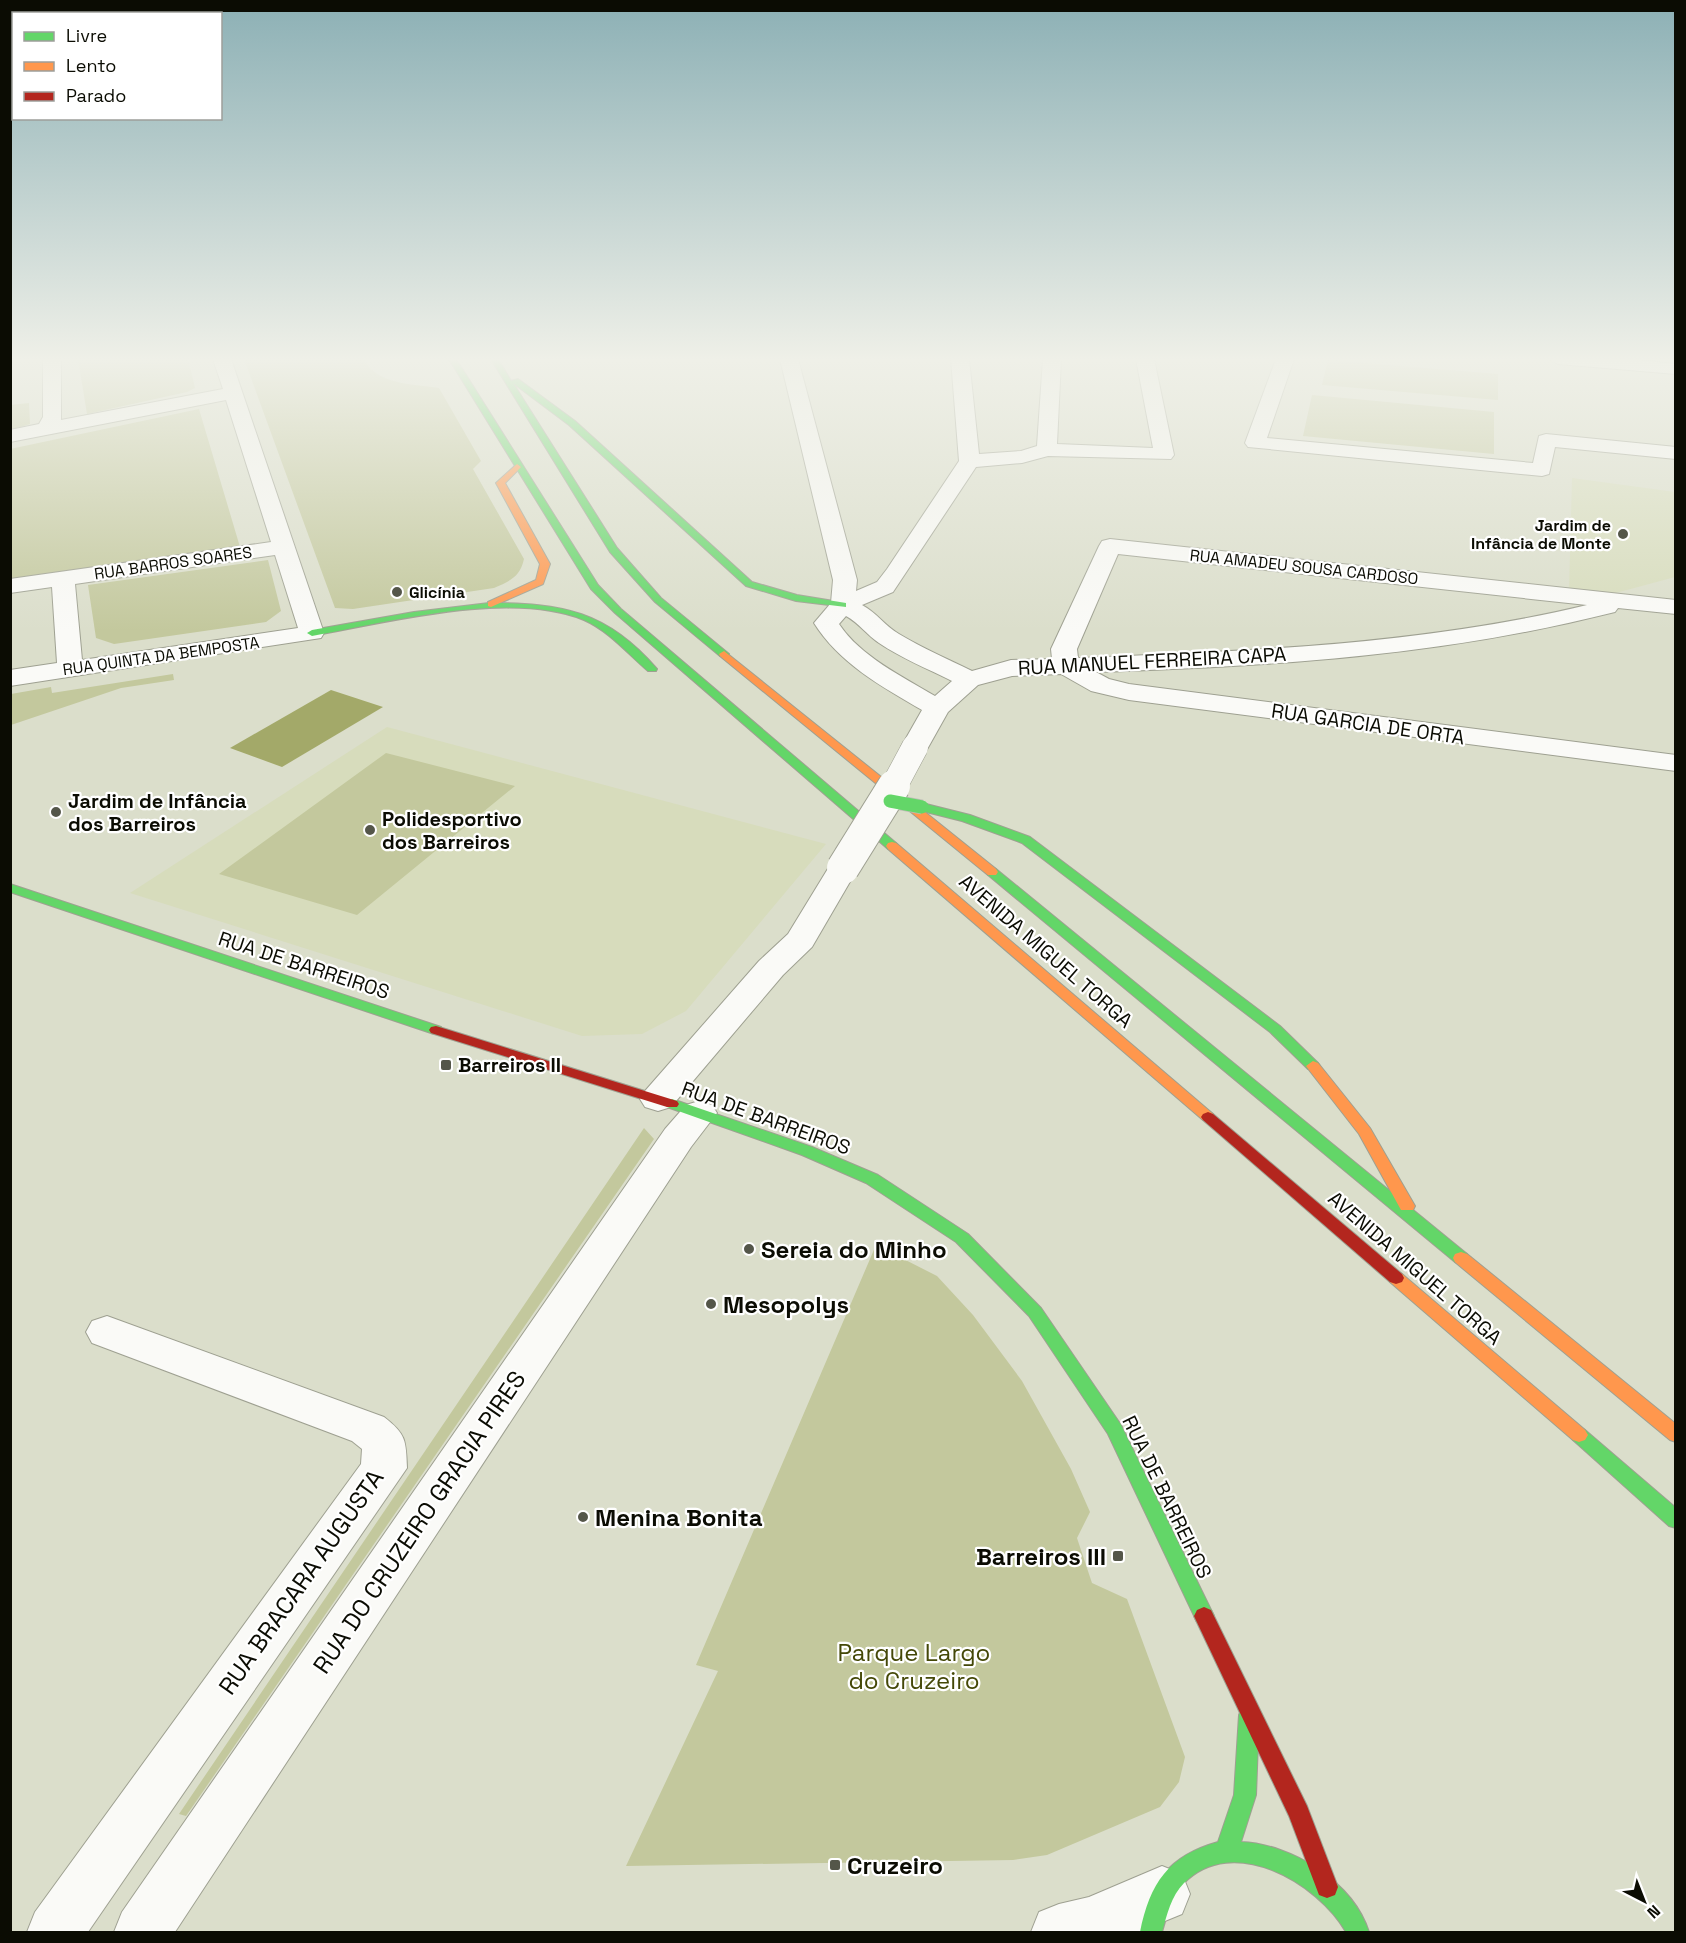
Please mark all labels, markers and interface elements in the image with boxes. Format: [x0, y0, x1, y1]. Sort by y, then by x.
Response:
legend [12, 12, 222, 120]
text: Livre [66, 24, 107, 47]
text: Lento [66, 54, 116, 77]
text: Parado [66, 84, 126, 107]
place label: Jardim de Infância de Monte [1471, 515, 1611, 554]
marker: Jardim de Infância de Monte [1616, 527, 1630, 541]
street label: RUA BARROS SOARES [93, 541, 253, 584]
street label: RUA AMADEU SOUSA CARDOSO [1189, 545, 1419, 589]
place label: Glicínia [409, 582, 465, 603]
marker: Glicínia [390, 585, 404, 599]
street label: RUA QUINTA DA BEMPOSTA [61, 632, 261, 680]
street label: RUA MANUEL FERREIRA CAPA [1017, 641, 1287, 681]
street label: RUA GARCIA DE ORTA [1270, 698, 1467, 751]
place label: Jardim de Infância dos Barreiros [68, 788, 247, 837]
marker: Jardim de Infância dos Barreiros [49, 805, 63, 819]
place label: Polidesportivo dos Barreiros [382, 806, 522, 855]
marker: Polidesportivo dos Barreiros [363, 823, 377, 837]
street label: AVENIDA MIGUEL TORGA [954, 868, 1139, 1034]
street label: RUA DE BARREIROS [215, 925, 393, 1005]
place label: Barreiros II [458, 1052, 561, 1078]
marker: Barreiros II [439, 1058, 453, 1072]
street label: RUA DE BARREIROS [678, 1075, 854, 1161]
street label: AVENIDA MIGUEL TORGA [1323, 1185, 1508, 1351]
place label: Sereia do Minho [761, 1234, 947, 1265]
marker: Sereia do Minho [742, 1242, 756, 1256]
place label: Mesopolys [723, 1289, 849, 1320]
marker: Mesopolys [704, 1297, 718, 1311]
street label: RUA DO CRUZEIRO GRACIA PIRES [306, 1365, 532, 1679]
street label: RUA DE BARREIROS [1116, 1411, 1218, 1583]
street label: RUA BRACARA AUGUSTA [211, 1463, 391, 1701]
place label: Menina Bonita [595, 1502, 763, 1533]
marker: Menina Bonita [576, 1510, 590, 1524]
place label: Barreiros III [976, 1541, 1106, 1572]
marker: Barreiros III [1111, 1549, 1125, 1563]
park label: Parque Largo do Cruzeiro [838, 1637, 990, 1696]
place label: Cruzeiro [847, 1850, 943, 1881]
marker: Cruzeiro [828, 1858, 842, 1872]
north arrow [1614, 1871, 1674, 1931]
text: N [1643, 1900, 1665, 1923]

